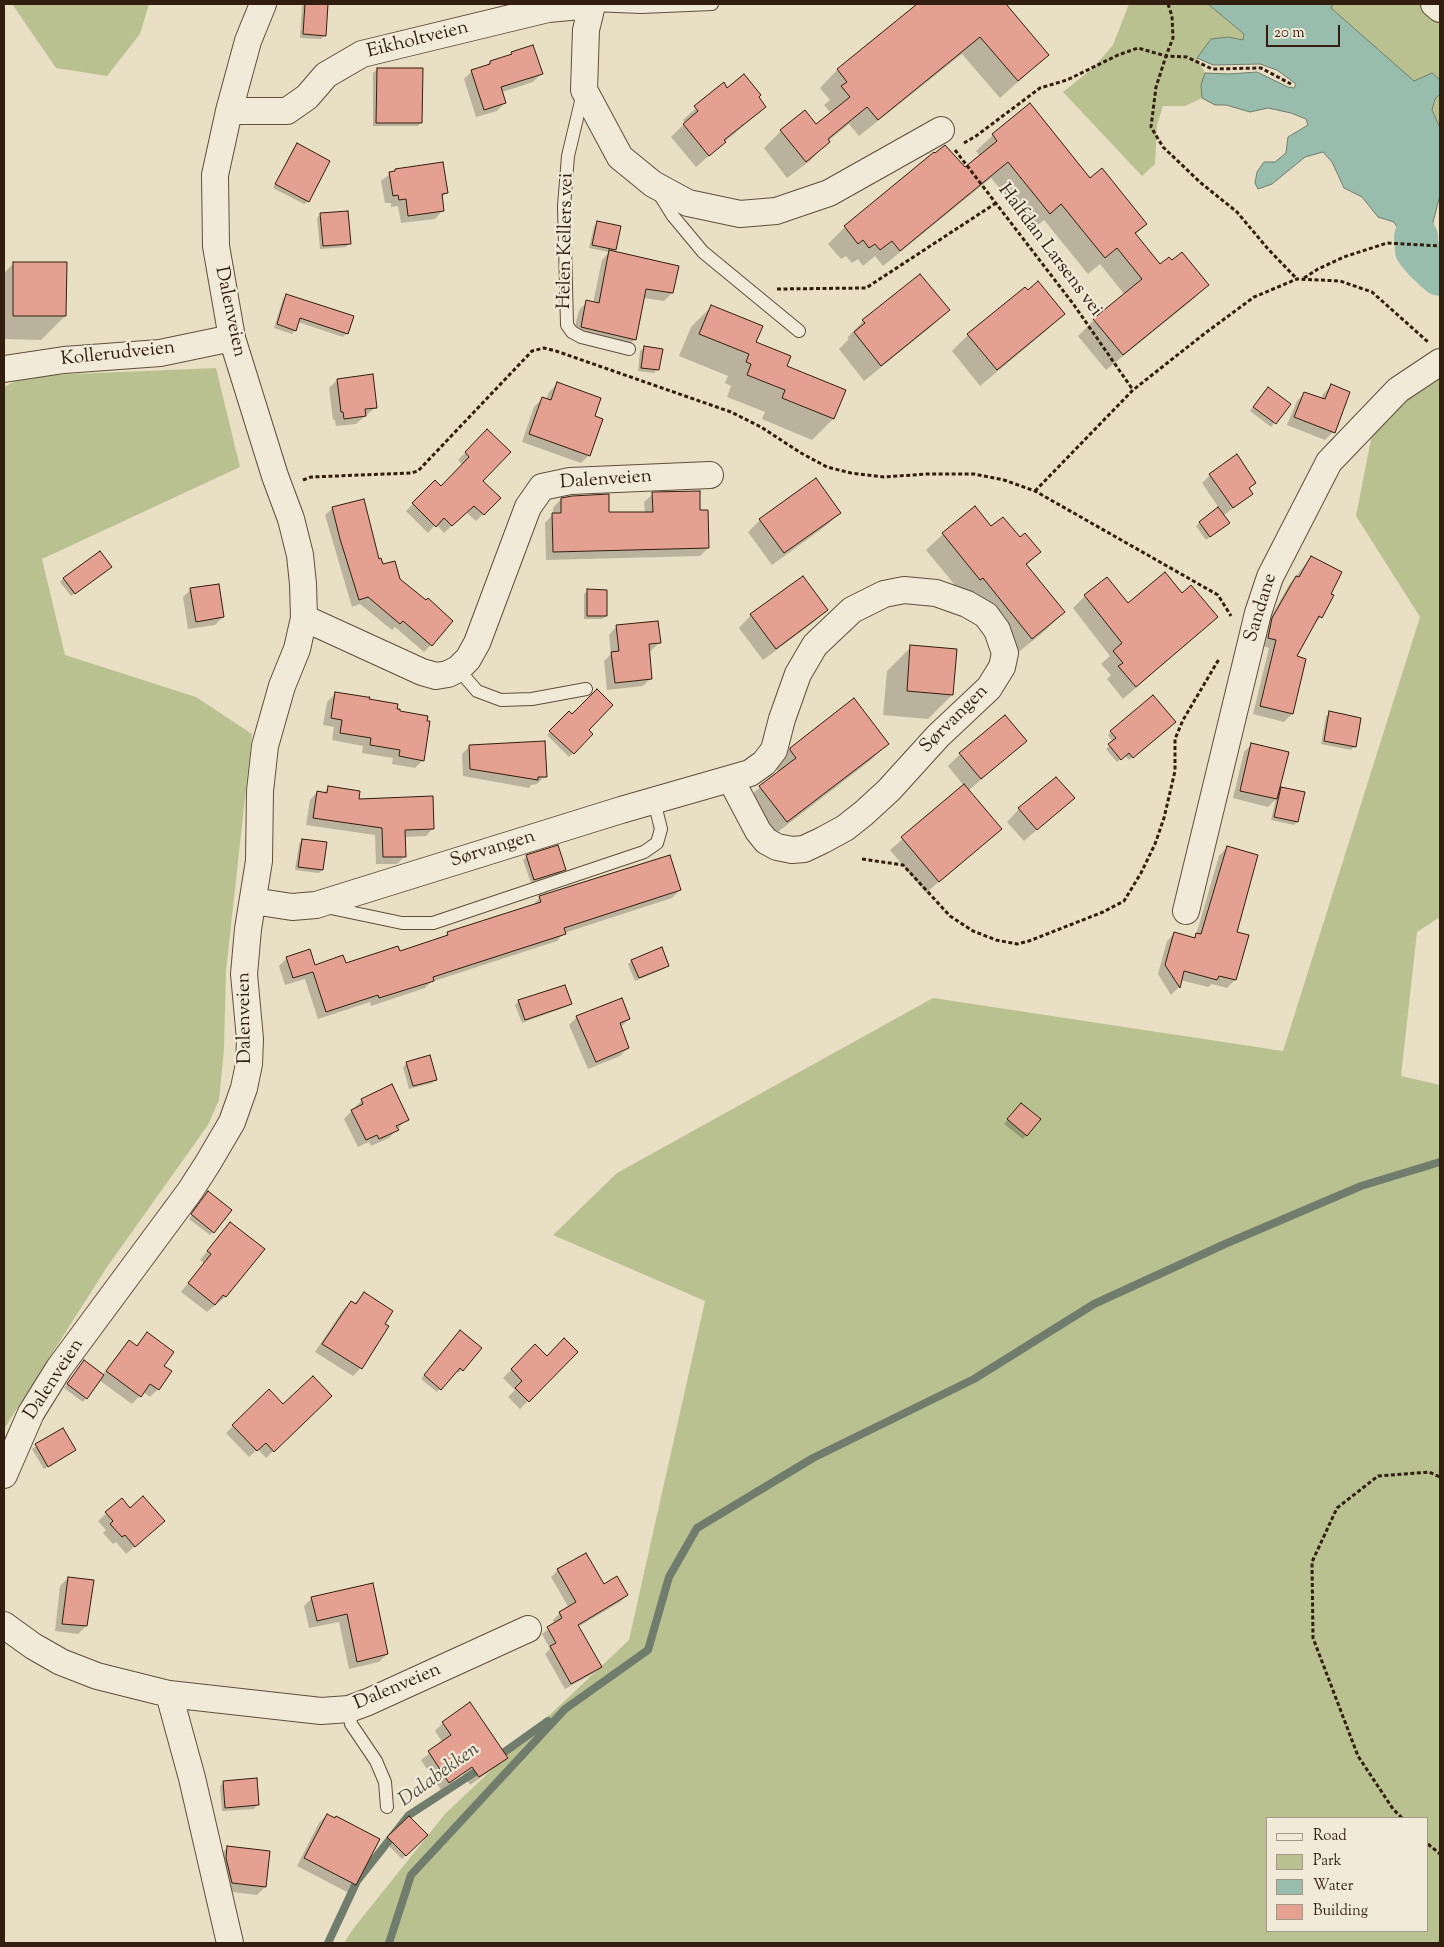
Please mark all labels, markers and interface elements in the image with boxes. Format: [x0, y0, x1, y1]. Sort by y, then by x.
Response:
scale bar [1269, 15, 1343, 47]
street label: Eikholtveien [365, 17, 471, 65]
text: 20 m [1274, 23, 1305, 44]
street label: Helen Kellers vei [554, 173, 580, 309]
street label: Halfdan Larsens vei [992, 180, 1106, 322]
street label: Dalenveien [208, 265, 250, 359]
street label: Kollerudveien [60, 338, 176, 372]
street label: Dalenveien [559, 466, 653, 496]
street label: Sandane [1241, 571, 1283, 645]
street label: Sørvangen [916, 681, 994, 759]
street label: Sørvangen [448, 826, 538, 874]
street label: Dalenveien [234, 972, 258, 1064]
street label: Dalenveien [20, 1335, 90, 1425]
street label: Dalenveien [351, 1660, 445, 1716]
water label: Dalabekken [395, 1739, 485, 1813]
legend [1266, 1817, 1429, 1932]
text: Road [1313, 1826, 1347, 1847]
text: Park [1313, 1851, 1342, 1872]
text: Water [1313, 1876, 1353, 1897]
text: Building [1313, 1901, 1368, 1922]

